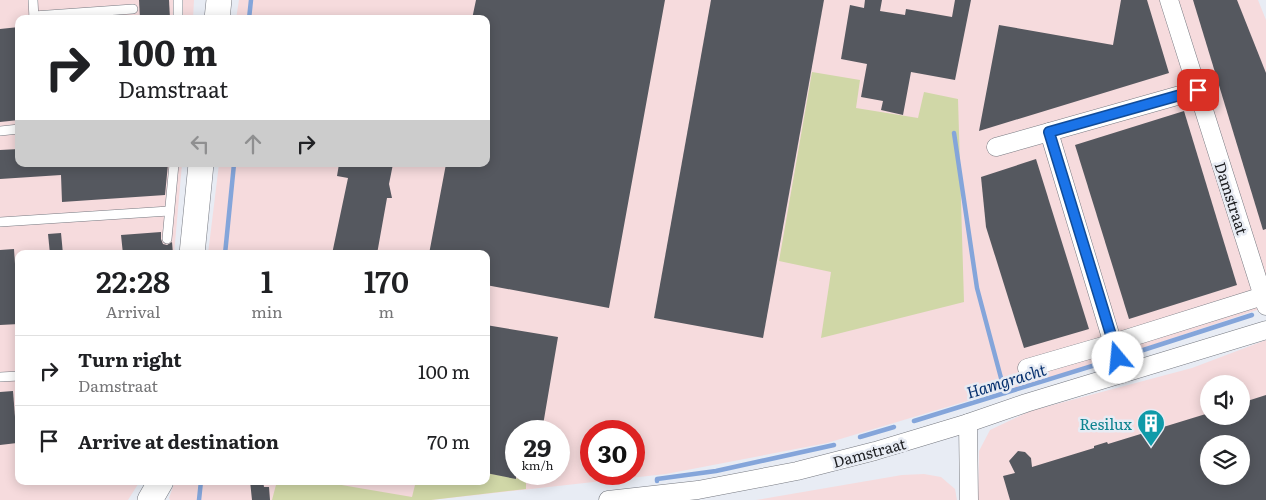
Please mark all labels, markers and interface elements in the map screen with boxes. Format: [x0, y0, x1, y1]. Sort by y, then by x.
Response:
text: 100 m [118, 25, 218, 77]
icon: right [35, 35, 100, 100]
pin [1177, 69, 1219, 111]
text: Damstraat [118, 72, 228, 105]
icon: arrive [1184, 76, 1212, 104]
icon: left [186, 130, 214, 158]
icon: ahead [239, 130, 267, 158]
icon: right [292, 130, 320, 158]
street label: Damstraat [1209, 159, 1255, 237]
text: 22:28 [96, 258, 170, 302]
text: 1 [261, 258, 273, 302]
text: 170 [364, 258, 409, 302]
text: Arrival [106, 299, 160, 323]
text: min [251, 299, 283, 323]
text: m [379, 299, 394, 323]
position arrow [1091, 331, 1143, 383]
text: Turn right [78, 345, 182, 373]
water label: Hamgracht [963, 356, 1049, 404]
icon: right [35, 357, 63, 385]
text: 100 m [418, 357, 470, 385]
text: Damstraat [78, 373, 158, 397]
map controls [1200, 375, 1250, 485]
button: sound [1200, 375, 1250, 425]
building icon: Resilux [1136, 408, 1166, 447]
place label: Resilux [1079, 412, 1132, 435]
speed limit sign: 30 [580, 420, 645, 485]
icon: arrive [35, 427, 63, 455]
text: Arrive at destination [78, 427, 279, 455]
text: 70 m [427, 427, 470, 455]
text: 29 [524, 428, 551, 465]
street label: Damstraat [830, 431, 908, 473]
button: layers [1200, 435, 1250, 485]
text: km/h [522, 456, 553, 474]

